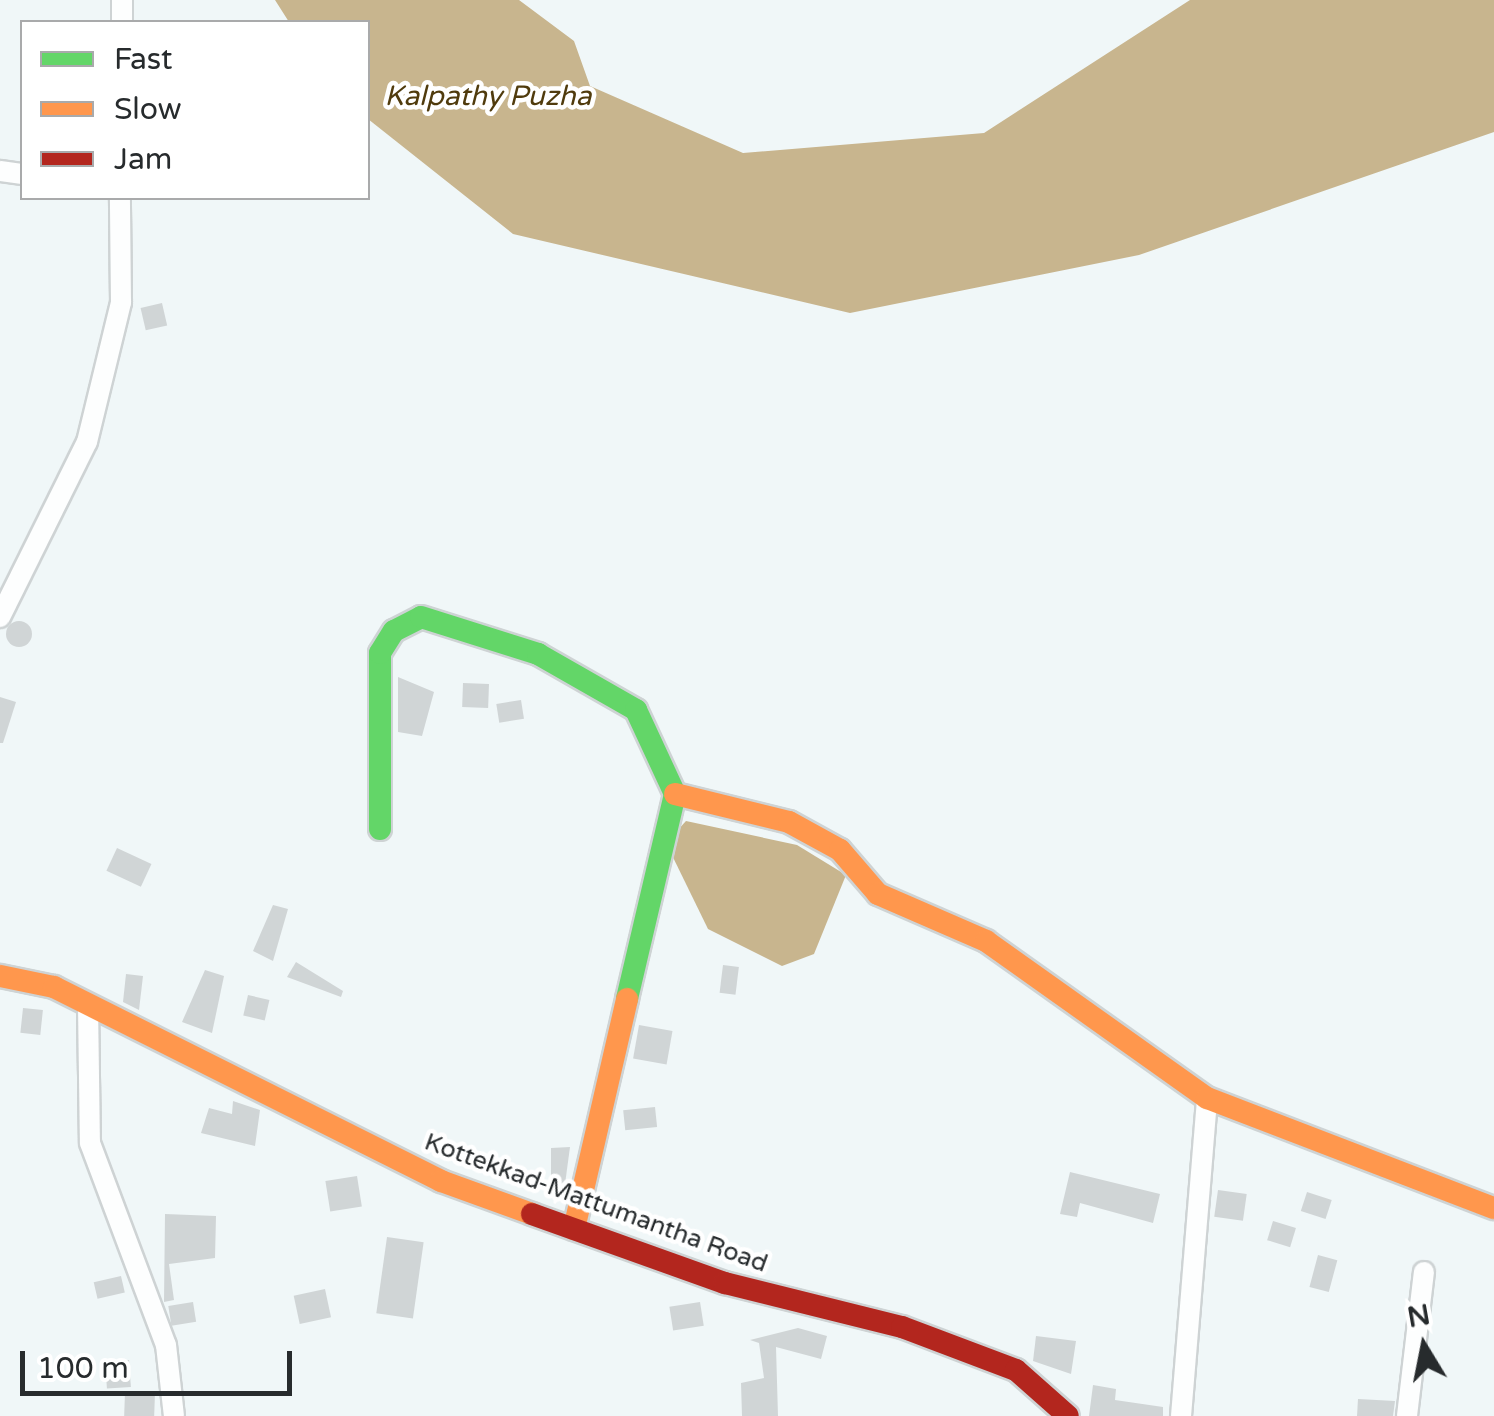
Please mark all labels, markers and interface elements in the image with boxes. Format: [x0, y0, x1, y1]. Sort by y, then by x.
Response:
legend [20, 20, 370, 200]
text: Fast [114, 41, 173, 78]
water label: Kalpathy Puzha [385, 79, 591, 113]
text: Slow [114, 91, 182, 128]
text: Jam [114, 141, 172, 178]
street label: Kottekkad-Mattumantha Road [420, 1127, 772, 1279]
north arrow [1374, 1296, 1474, 1396]
text: N [1405, 1298, 1433, 1335]
scale bar [25, 1331, 298, 1393]
text: 100 m [37, 1350, 129, 1387]

